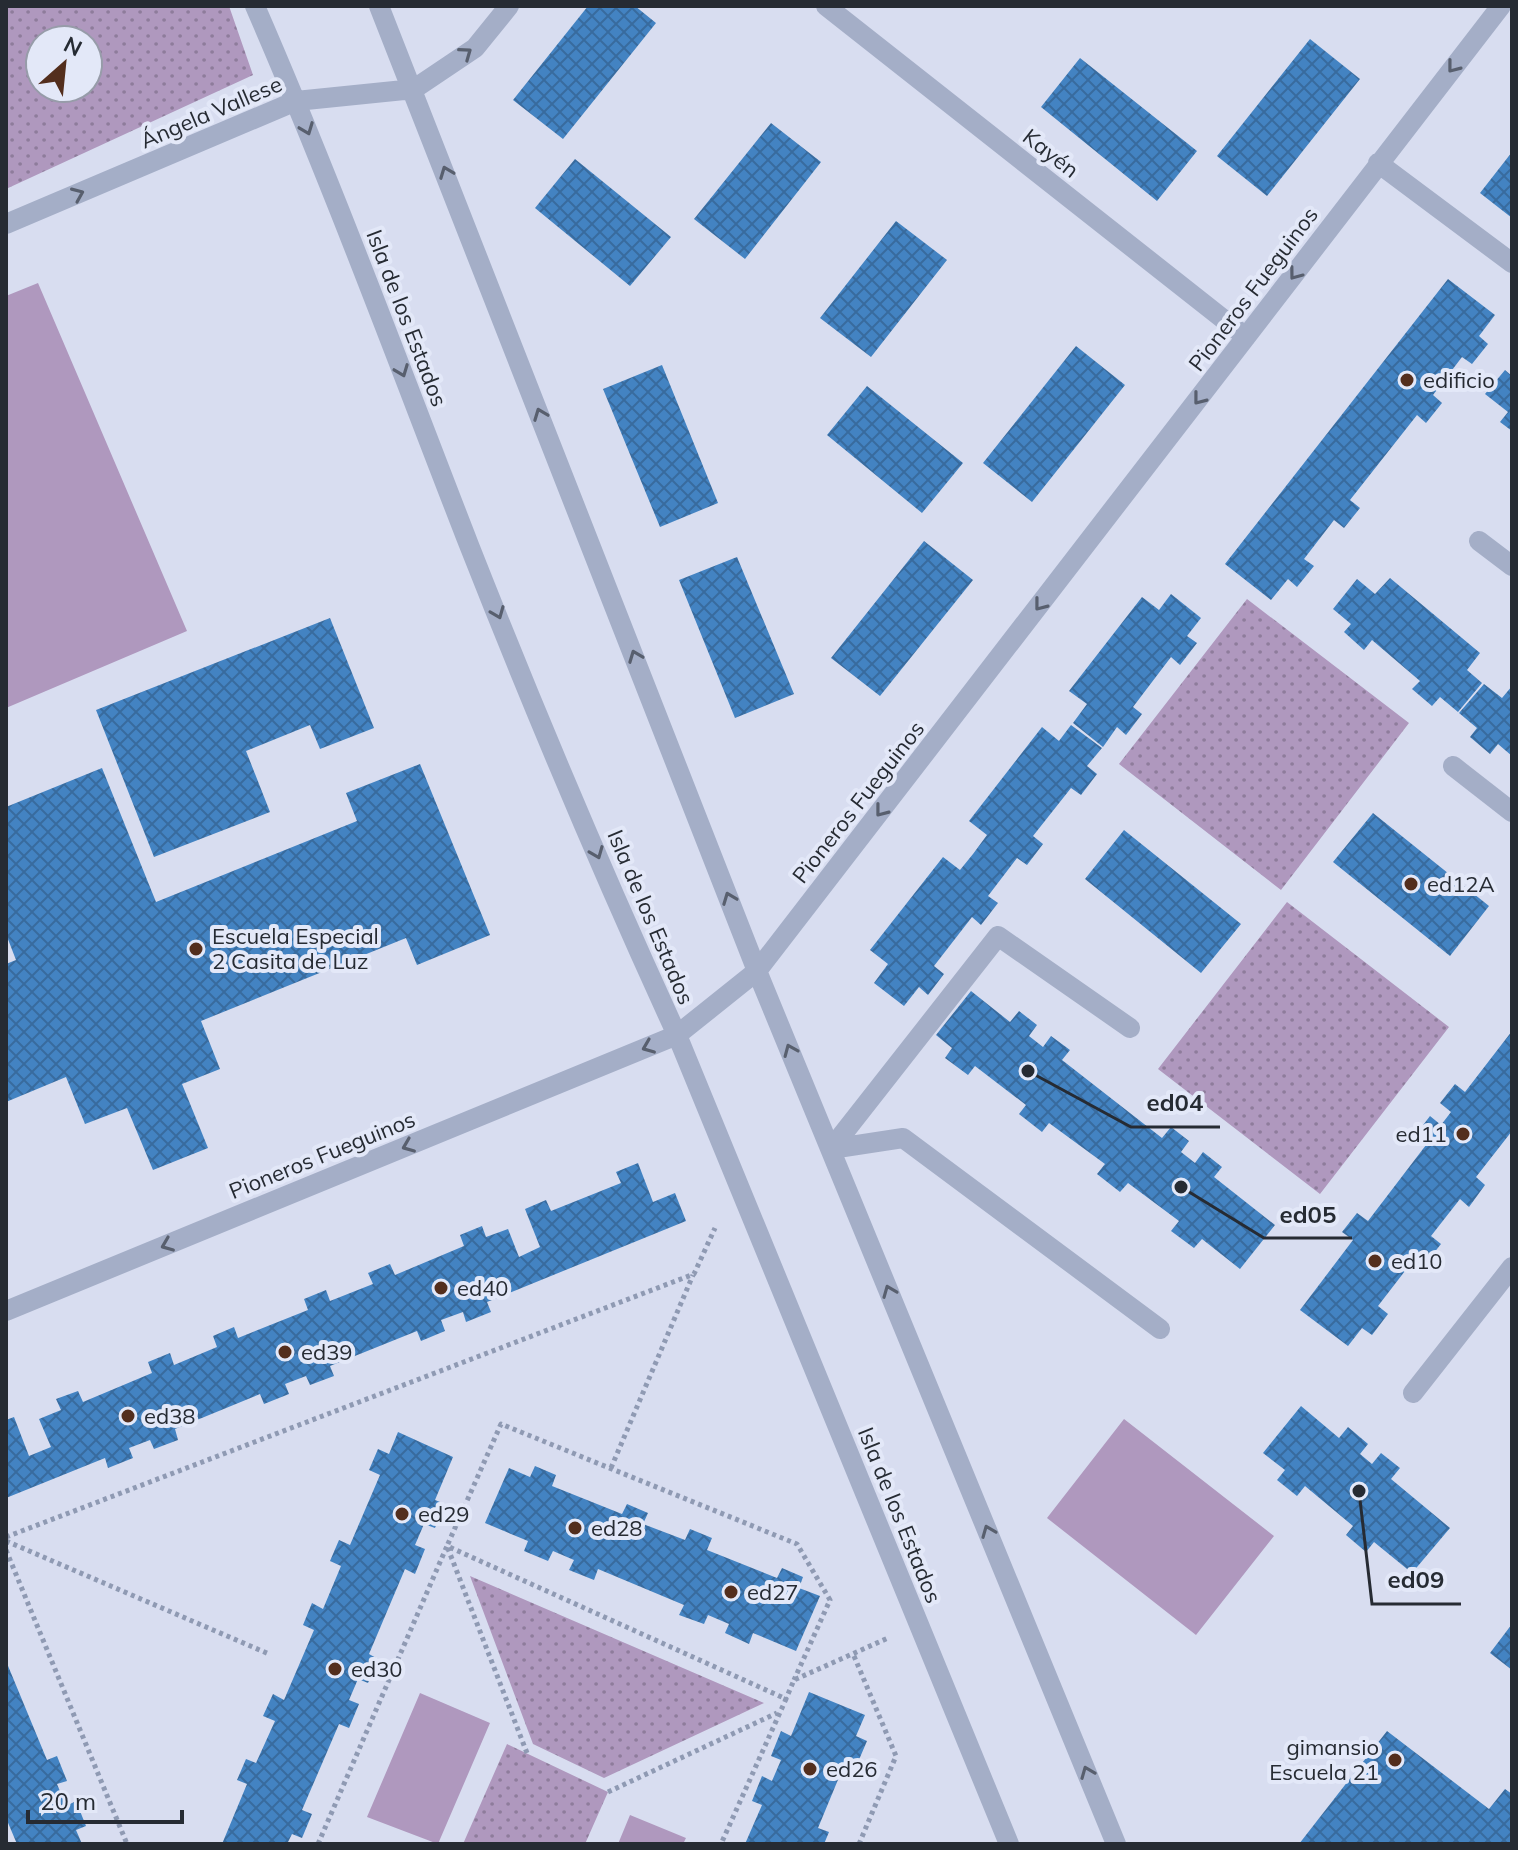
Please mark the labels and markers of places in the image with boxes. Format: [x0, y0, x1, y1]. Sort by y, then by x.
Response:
place label: edificio [1423, 366, 1495, 394]
marker: edificio [1398, 371, 1416, 389]
place label: ed12A [1427, 870, 1495, 898]
marker: ed12A [1402, 875, 1420, 893]
place label: Escuela Especial 2 Casita de Luz [212, 922, 379, 975]
marker: Escuela Especial 2 Casita de Luz [187, 940, 205, 958]
callout: ed04 [1131, 1079, 1220, 1127]
place label: ed11 [1395, 1120, 1447, 1148]
marker: ed11 [1454, 1125, 1472, 1143]
callout: ed05 [1264, 1190, 1352, 1238]
place label: ed10 [1391, 1247, 1443, 1275]
marker: ed10 [1366, 1252, 1384, 1270]
place label: ed40 [457, 1274, 509, 1302]
marker: ed40 [432, 1279, 450, 1297]
place label: ed39 [301, 1338, 353, 1366]
marker: ed39 [276, 1343, 294, 1361]
place label: ed38 [144, 1402, 196, 1430]
marker: ed38 [119, 1407, 137, 1425]
place label: ed29 [418, 1500, 470, 1528]
marker: ed29 [393, 1505, 411, 1523]
place label: ed28 [591, 1514, 643, 1542]
marker: ed28 [566, 1519, 584, 1537]
callout: ed09 [1372, 1556, 1461, 1604]
place label: ed27 [747, 1578, 799, 1606]
marker: ed27 [722, 1583, 740, 1601]
place label: ed30 [351, 1655, 403, 1683]
marker: ed30 [326, 1660, 344, 1678]
place label: gimansio Escuela 21 [1269, 1733, 1379, 1786]
marker: gimansio Escuela 21 [1386, 1751, 1404, 1769]
place label: ed26 [826, 1755, 878, 1783]
marker: ed26 [801, 1760, 819, 1778]

